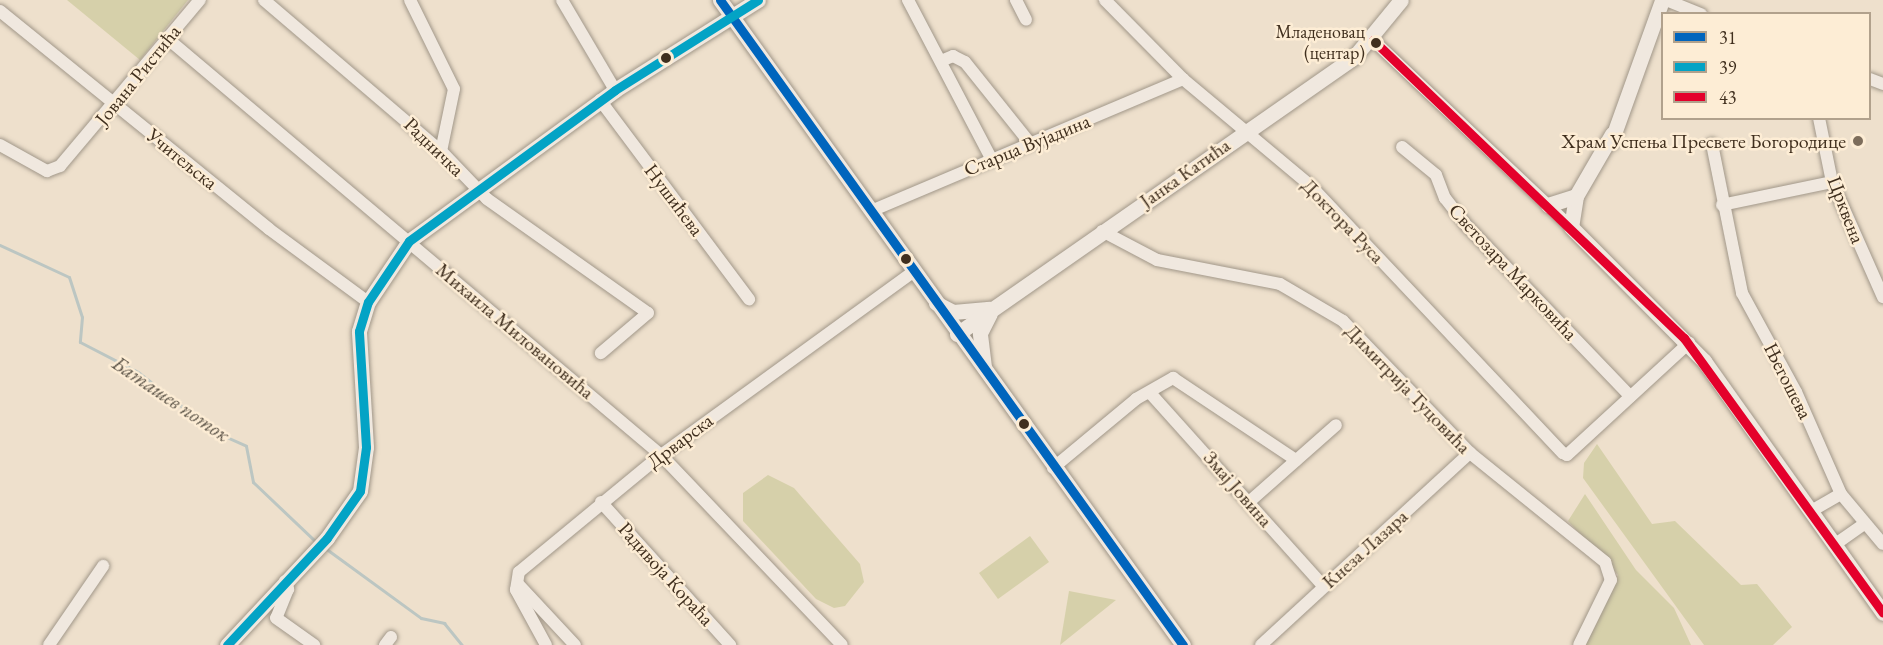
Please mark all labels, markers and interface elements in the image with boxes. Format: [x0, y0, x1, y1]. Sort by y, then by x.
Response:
legend [1661, 12, 1871, 120]
street label: Јована Ристића [90, 20, 186, 130]
place label: Младеновац (центар) [1275, 22, 1365, 64]
text: 31 [1719, 26, 1736, 49]
marker: Младеновац (центар) [1370, 37, 1382, 49]
unlabelled marker [660, 52, 672, 64]
text: 39 [1719, 56, 1736, 79]
text: 43 [1719, 86, 1736, 109]
street label: Старца Вујадина [960, 109, 1094, 181]
street label: Радничка [399, 113, 469, 181]
street label: Учитељска [142, 123, 222, 195]
place label: Храм Успења Пресвете Богородице [1562, 129, 1846, 153]
street label: Јанка Катића [1135, 133, 1235, 213]
marker: Храм Успења Пресвете Богородице [1851, 134, 1865, 148]
street label: Нушићева [639, 159, 709, 241]
street label: Црквена [1822, 173, 1870, 247]
street label: Доктора Руса [1297, 174, 1389, 268]
street label: Светозара Марковића [1443, 199, 1583, 345]
unlabelled marker [900, 253, 912, 265]
street label: Михаила Миловановића [431, 258, 599, 404]
street label: Димитрија Туцовића [1340, 319, 1476, 459]
street label: Његошева [1759, 339, 1817, 423]
water label: Баташев поток [108, 350, 234, 448]
street label: Дрварска [642, 408, 718, 474]
unlabelled marker [1018, 418, 1030, 430]
street label: Змај Јовина [1198, 446, 1278, 532]
street label: Кнеза Лазара [1317, 504, 1413, 594]
street label: Радивоја Кораћа [613, 517, 719, 631]

